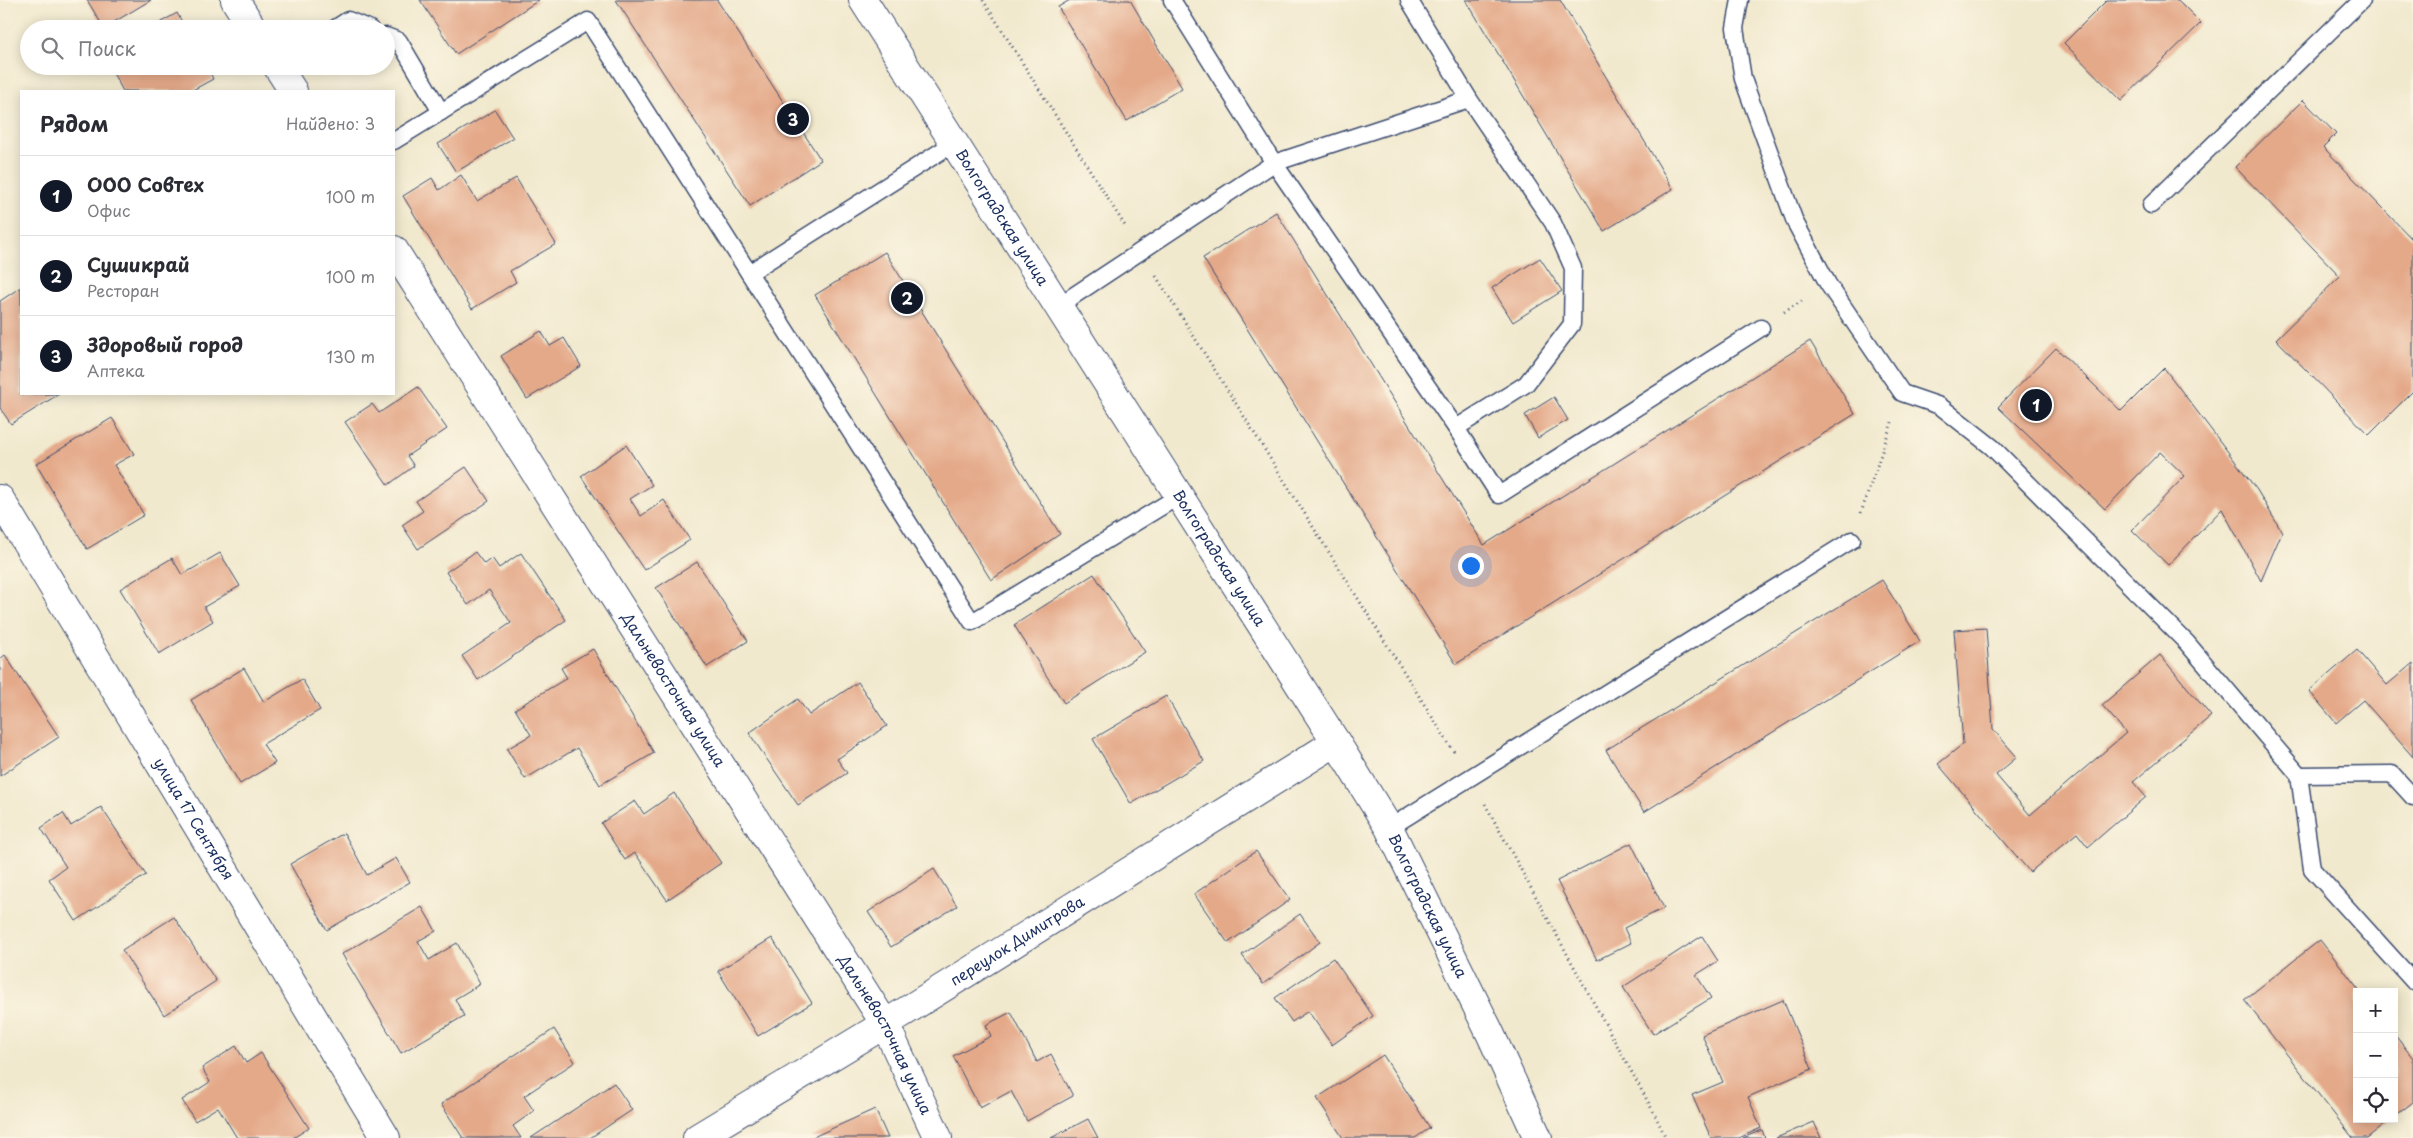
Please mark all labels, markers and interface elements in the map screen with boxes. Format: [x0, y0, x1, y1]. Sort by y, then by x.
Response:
search box [20, 20, 395, 75]
icon: search [38, 34, 66, 62]
text: Поиск [78, 34, 136, 62]
pin: 3 [777, 100, 809, 138]
text: Рядом [40, 107, 108, 139]
text: Найдено: 3 [286, 111, 375, 135]
street label: Волгоградская улица [951, 144, 1055, 290]
text: ООО Совтех [87, 170, 204, 198]
text: 1 [52, 184, 60, 208]
text: 100 m [326, 184, 375, 208]
text: Офис [87, 198, 130, 222]
text: Сушикрай [87, 250, 190, 278]
text: 2 [50, 264, 62, 288]
text: 100 m [326, 264, 375, 288]
text: Ресторан [87, 278, 160, 302]
pin: 2 [891, 279, 923, 317]
text: Здоровый город [87, 330, 243, 358]
text: 3 [51, 344, 61, 368]
text: 130 m [327, 344, 375, 368]
text: Аптека [87, 358, 144, 382]
pin: 1 [2020, 386, 2052, 424]
street label: Волгоградская улица [1168, 485, 1273, 631]
your location [1458, 553, 1484, 579]
street label: Дальневосточная улица [616, 607, 732, 771]
street label: улица 17 Сентября [149, 753, 241, 884]
street label: Волгоградская улица [1384, 829, 1474, 982]
street label: переулок Димитрова [945, 889, 1089, 991]
street label: Дальневосточная улица [833, 949, 939, 1118]
map controls [2353, 988, 2398, 1123]
button: + [2353, 988, 2398, 1033]
button: − [2353, 1033, 2398, 1078]
button: locate [2353, 1078, 2398, 1123]

